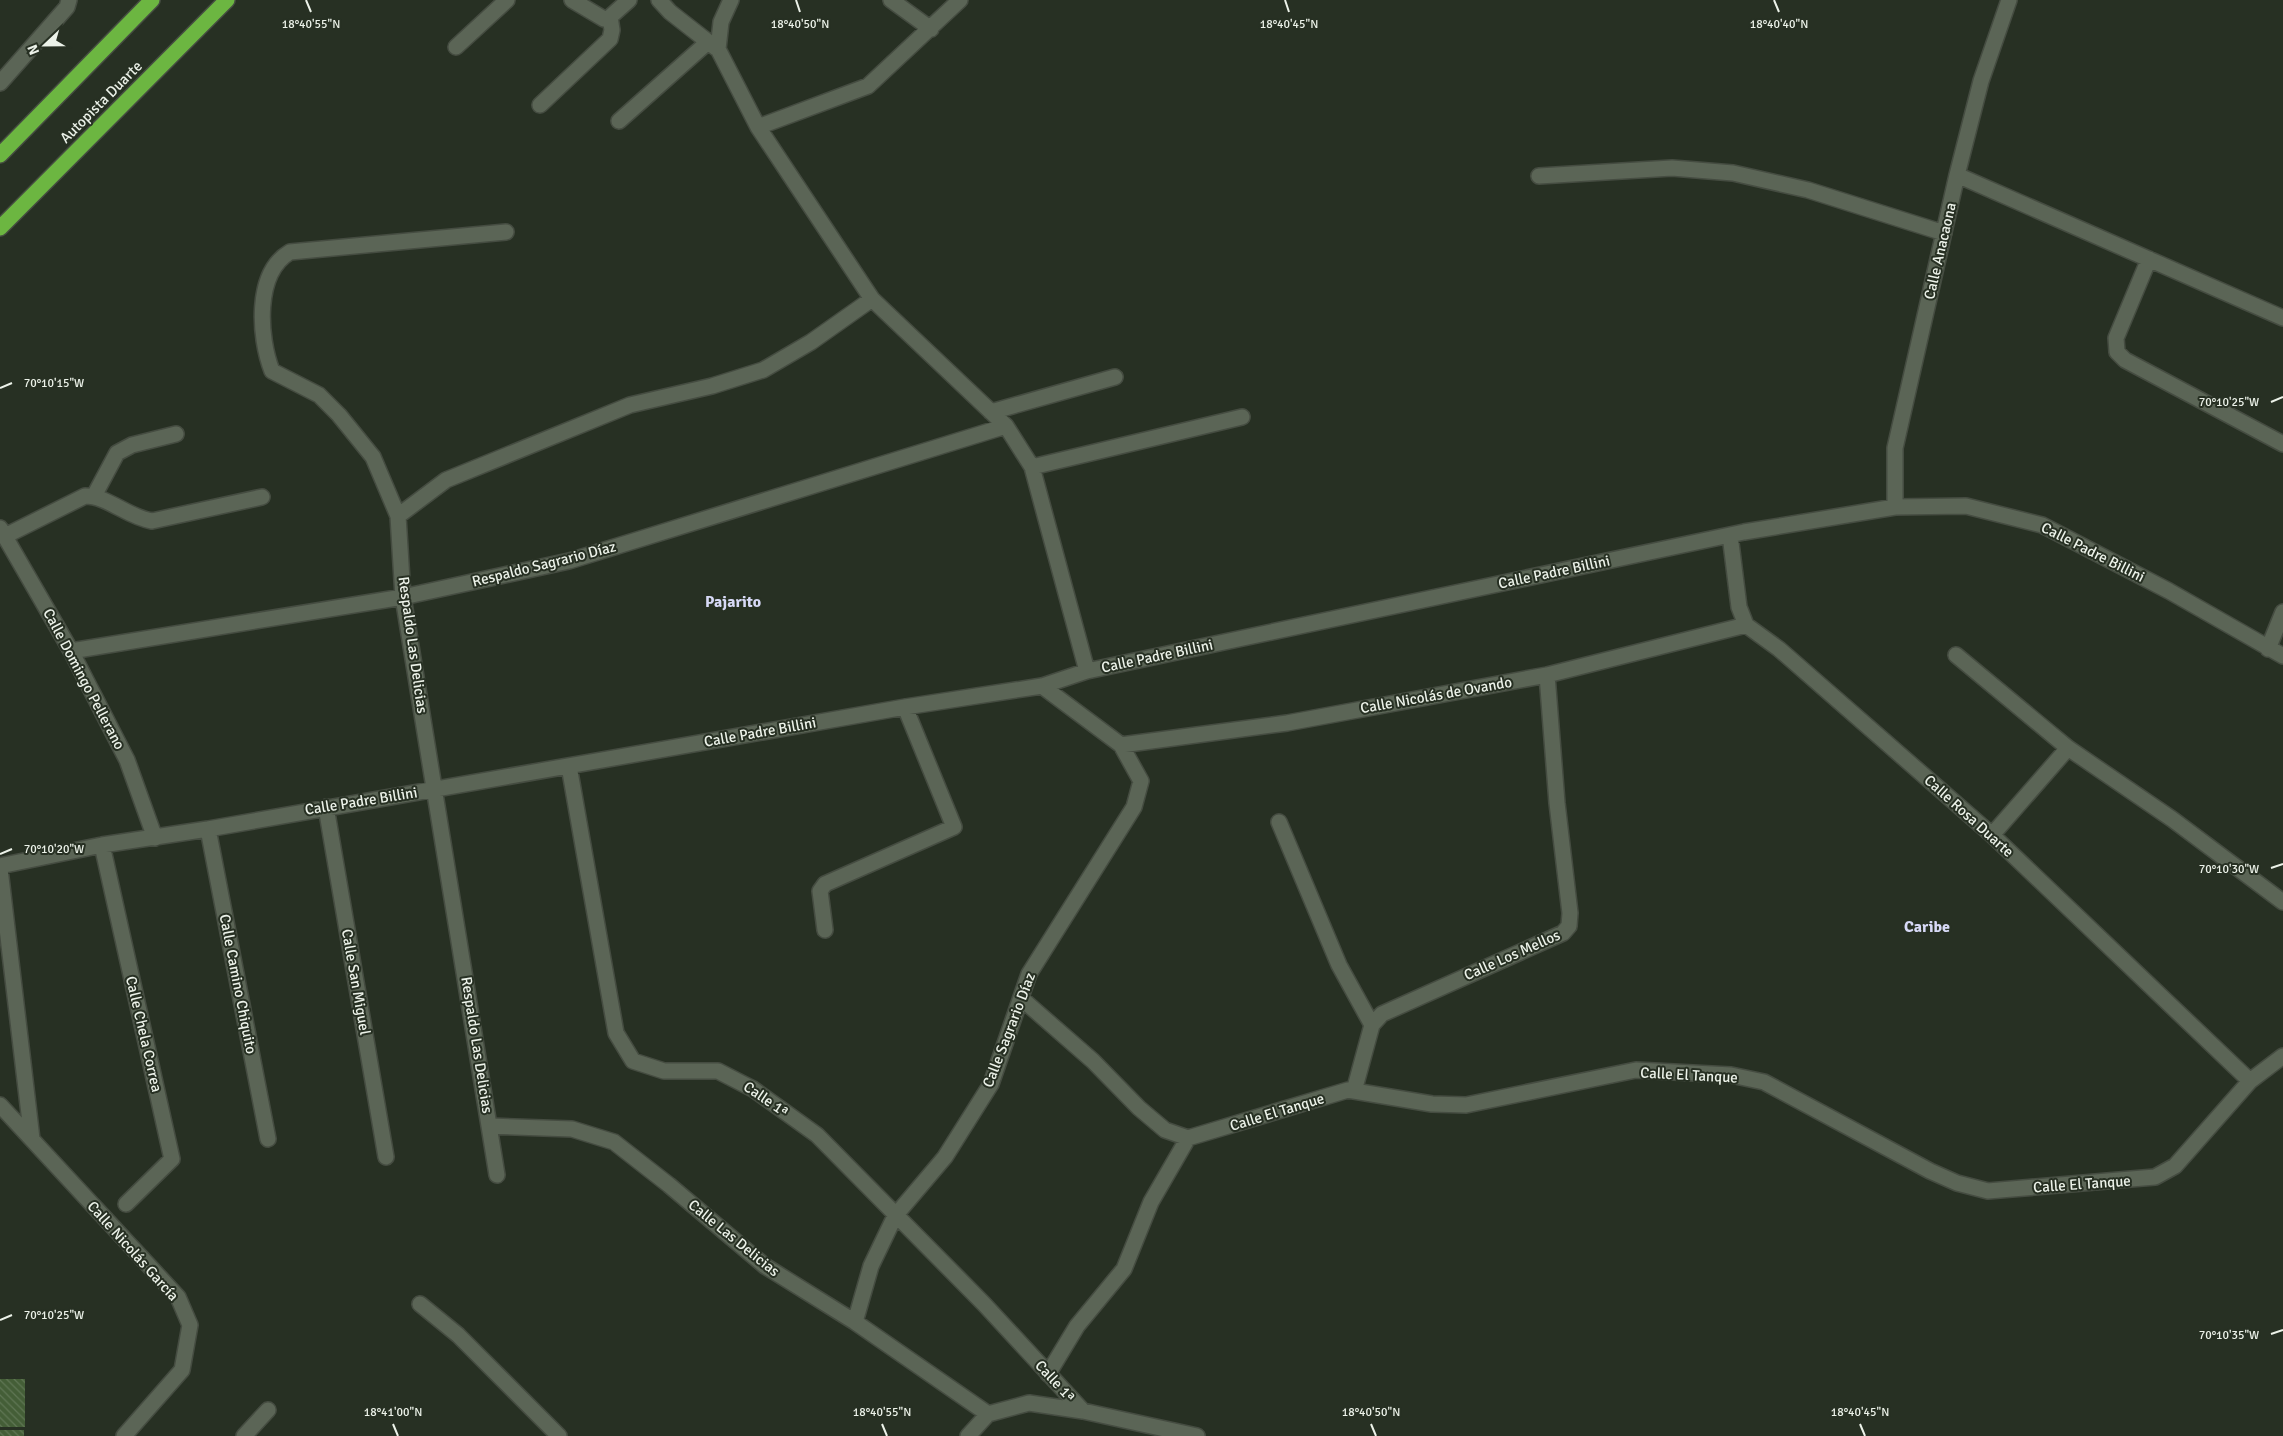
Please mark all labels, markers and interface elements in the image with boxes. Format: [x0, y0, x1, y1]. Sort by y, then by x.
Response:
text: 18°40'55"N [282, 17, 340, 32]
text: 18°40'50"N [771, 17, 829, 32]
text: 18°40'45"N [1260, 17, 1318, 32]
text: 18°40'40"N [1750, 17, 1808, 32]
north arrow [20, 20, 70, 70]
text: N [24, 42, 43, 57]
street label: Autopista Duarte [56, 57, 146, 147]
street label: Calle Anacaona [1920, 201, 1960, 301]
text: 70°10'15"W [24, 376, 84, 391]
text: 70°10'25"W [2199, 395, 2259, 410]
street label: Calle Padre Billini [2038, 518, 2148, 586]
street label: Respaldo Sagrario Díaz [470, 537, 618, 591]
street label: Calle Padre Billini [1497, 551, 1611, 593]
street label: Respaldo Las Delicias [394, 575, 432, 715]
district label: Pajarito [705, 592, 761, 612]
street label: Calle Domingo Pellerano [39, 605, 129, 753]
street label: Calle Padre Billini [1100, 635, 1214, 677]
street label: Calle Nicolás de Ovando [1359, 673, 1513, 717]
street label: Calle Padre Billini [702, 713, 818, 751]
street label: Calle Rosa Duarte [1921, 771, 2017, 861]
street label: Calle Padre Billini [303, 783, 419, 819]
text: 70°10'20"W [24, 842, 84, 857]
text: 70°10'30"W [2199, 862, 2259, 877]
street label: Calle Camino Chiquito [216, 913, 260, 1056]
district label: Caribe [1904, 917, 1950, 937]
street label: Calle Los Mellos [1461, 926, 1563, 984]
street label: Calle San Miguel [338, 928, 374, 1036]
street label: Calle Sagrario Díaz [979, 970, 1039, 1090]
street label: Calle Chela Correa [122, 974, 166, 1094]
street label: Respaldo Las Delicias [457, 975, 497, 1115]
street label: Calle El Tanque [1640, 1063, 1738, 1087]
street label: Calle 1ª [740, 1077, 792, 1121]
street label: Calle El Tanque [1228, 1089, 1326, 1135]
street label: Calle El Tanque [2033, 1172, 2131, 1196]
street label: Calle Las Delicias [685, 1196, 784, 1281]
street label: Calle Nicolás García [83, 1197, 183, 1305]
text: 70°10'25"W [24, 1308, 84, 1323]
text: 70°10'35"W [2199, 1328, 2259, 1343]
street label: Calle 1ª [1031, 1356, 1079, 1406]
text: 18°41'00"N [364, 1405, 422, 1420]
text: 18°40'55"N [853, 1405, 911, 1420]
text: 18°40'50"N [1342, 1405, 1400, 1420]
text: 18°40'45"N [1831, 1405, 1889, 1420]

